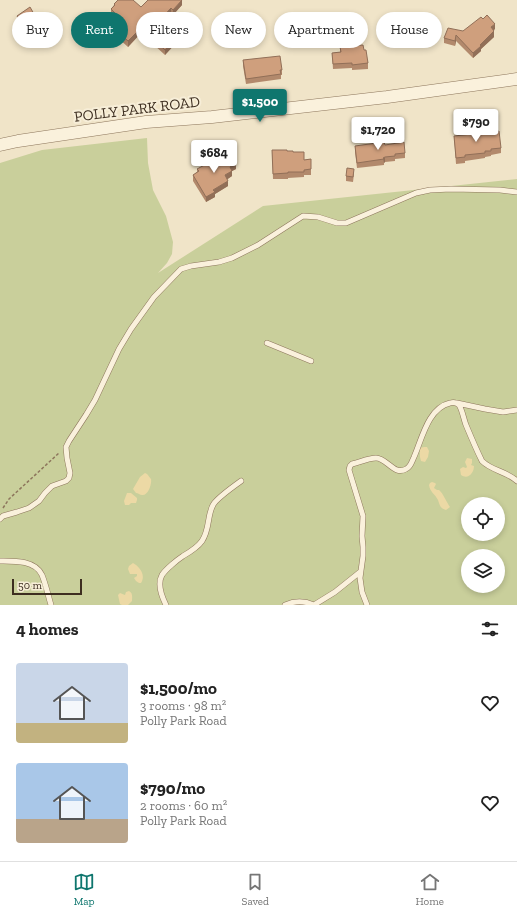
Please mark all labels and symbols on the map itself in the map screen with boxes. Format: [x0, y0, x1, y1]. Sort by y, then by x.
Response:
pin: $1,500 [227, 89, 293, 123]
street label: POLLY PARK ROAD [73, 92, 201, 126]
pin: $790 [452, 109, 500, 143]
pin: $1,720 [345, 117, 411, 151]
pin: $684 [190, 140, 238, 174]
scale bar [12, 577, 82, 596]

